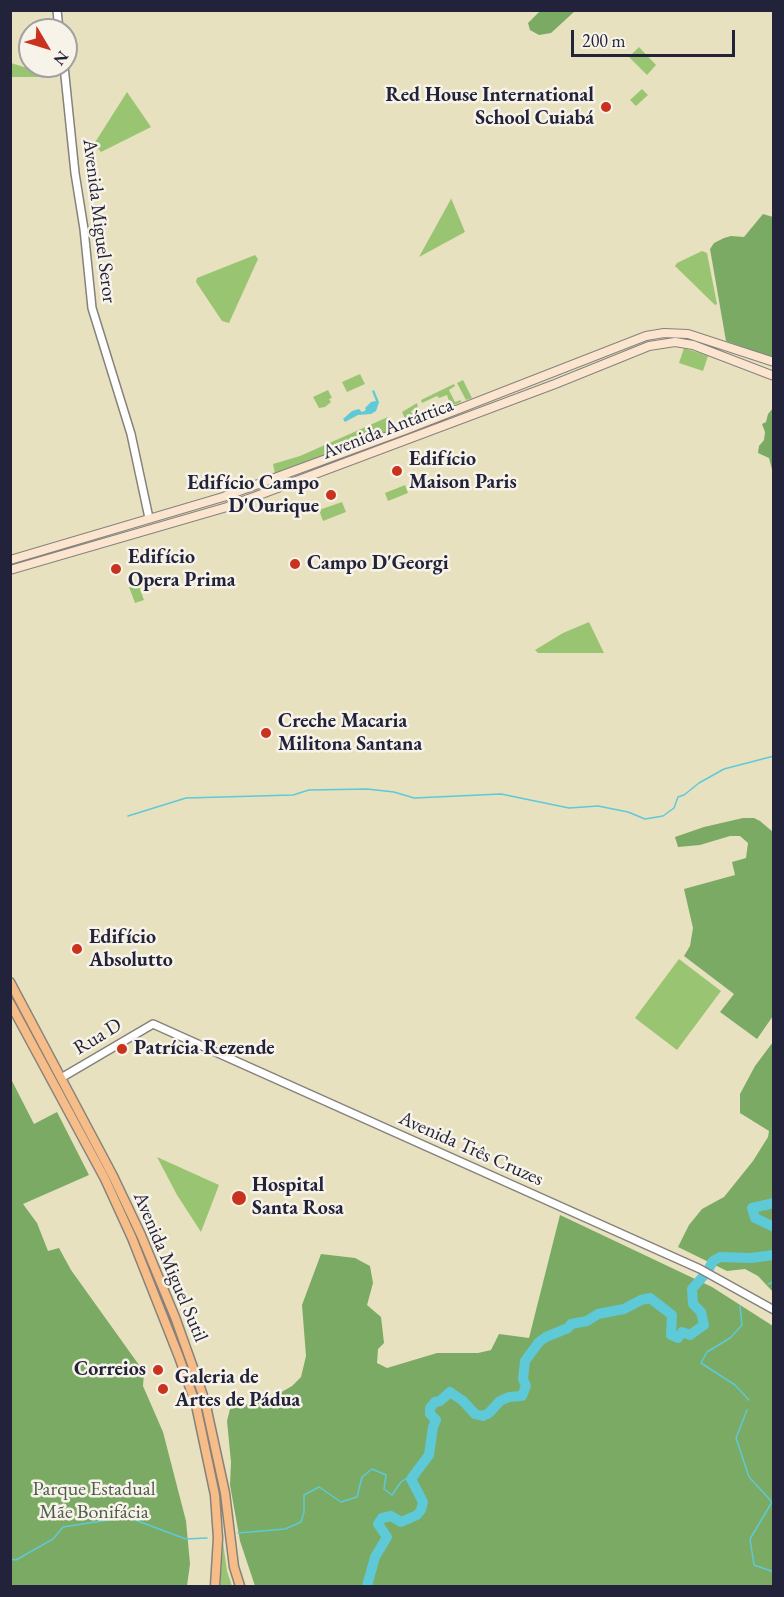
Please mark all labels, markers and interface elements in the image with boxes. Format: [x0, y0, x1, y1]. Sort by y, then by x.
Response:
north arrow [18, 18, 78, 78]
scale bar [574, 18, 738, 56]
text: 200 m [582, 29, 626, 52]
text: N [49, 47, 73, 70]
place label: Red House International School Cuiabá [386, 84, 594, 131]
marker: Red House International School Cuiabá [599, 100, 613, 114]
street label: Avenida Miguel Seror [77, 138, 121, 304]
street label: Avenida Antártica [319, 393, 457, 465]
place label: Edifício Maison Paris [409, 448, 517, 495]
marker: Edifício Maison Paris [390, 464, 404, 478]
place label: Edifício Campo D'Ourique [187, 472, 319, 519]
marker: Edifício Campo D'Ourique [324, 488, 338, 502]
place label: Edifício Opera Prima [128, 546, 236, 593]
place label: Campo D'Georgi [307, 552, 449, 576]
marker: Campo D'Georgi [288, 557, 302, 571]
marker: Edifício Opera Prima [109, 562, 123, 576]
place label: Creche Macaria Militona Santana [278, 710, 422, 757]
marker: Creche Macaria Militona Santana [259, 726, 273, 740]
place label: Edifício Absolutto [89, 926, 173, 973]
marker: Edifício Absolutto [70, 942, 84, 956]
street label: Rua D [70, 1013, 126, 1061]
place label: Patrícia Rezende [134, 1037, 275, 1061]
marker: Patrícia Rezende [115, 1042, 129, 1056]
street label: Avenida Três Cruzes [395, 1106, 547, 1192]
place label: Hospital Santa Rosa [252, 1174, 344, 1221]
street label: Avenida Miguel Sutil [128, 1188, 212, 1346]
marker: Hospital Santa Rosa [230, 1189, 248, 1207]
place label: Correios [74, 1358, 146, 1382]
marker: Correios [151, 1363, 165, 1377]
place label: Galeria de Artes de Pádua [175, 1366, 300, 1413]
marker: Galeria de Artes de Pádua [156, 1382, 170, 1396]
park label: Parque Estadual Mãe Bonifácia [33, 1478, 155, 1525]

